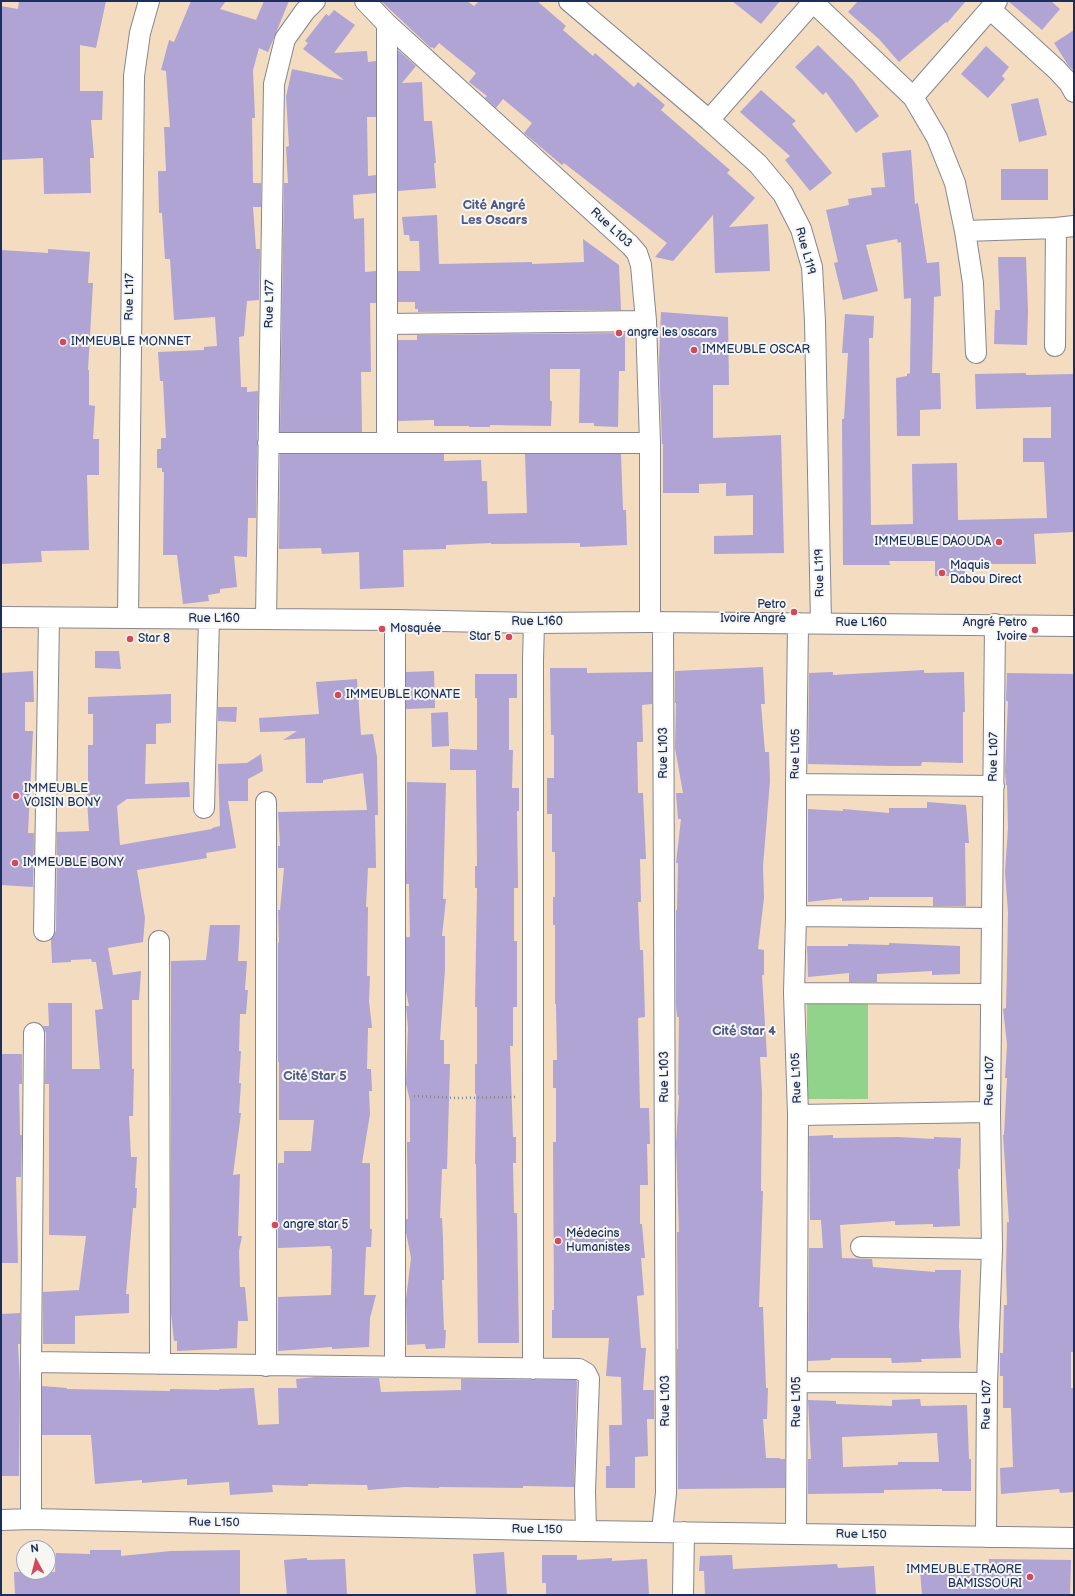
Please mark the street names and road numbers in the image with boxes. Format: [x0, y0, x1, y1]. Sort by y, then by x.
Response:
street label: Rue L103 [587, 205, 635, 251]
street label: Rue L119 [792, 226, 818, 276]
street label: Rue L117 [122, 273, 138, 321]
street label: Rue L177 [262, 279, 278, 329]
street label: Rue L119 [812, 549, 828, 597]
street label: Rue L160 [188, 612, 240, 626]
street label: Rue L160 [511, 615, 563, 629]
street label: Rue L160 [835, 616, 887, 630]
street label: Rue L103 [657, 727, 671, 779]
street label: Rue L105 [788, 728, 804, 780]
street label: Rue L107 [986, 732, 1002, 782]
street label: Rue L103 [658, 1051, 672, 1103]
street label: Rue L105 [789, 1052, 805, 1104]
street label: Rue L107 [982, 1056, 998, 1106]
street label: Rue L103 [659, 1375, 673, 1427]
street label: Rue L105 [790, 1376, 804, 1428]
street label: Rue L107 [979, 1380, 995, 1430]
street label: Rue L150 [188, 1515, 240, 1531]
street label: Rue L150 [511, 1522, 563, 1538]
street label: Rue L150 [835, 1527, 887, 1543]

